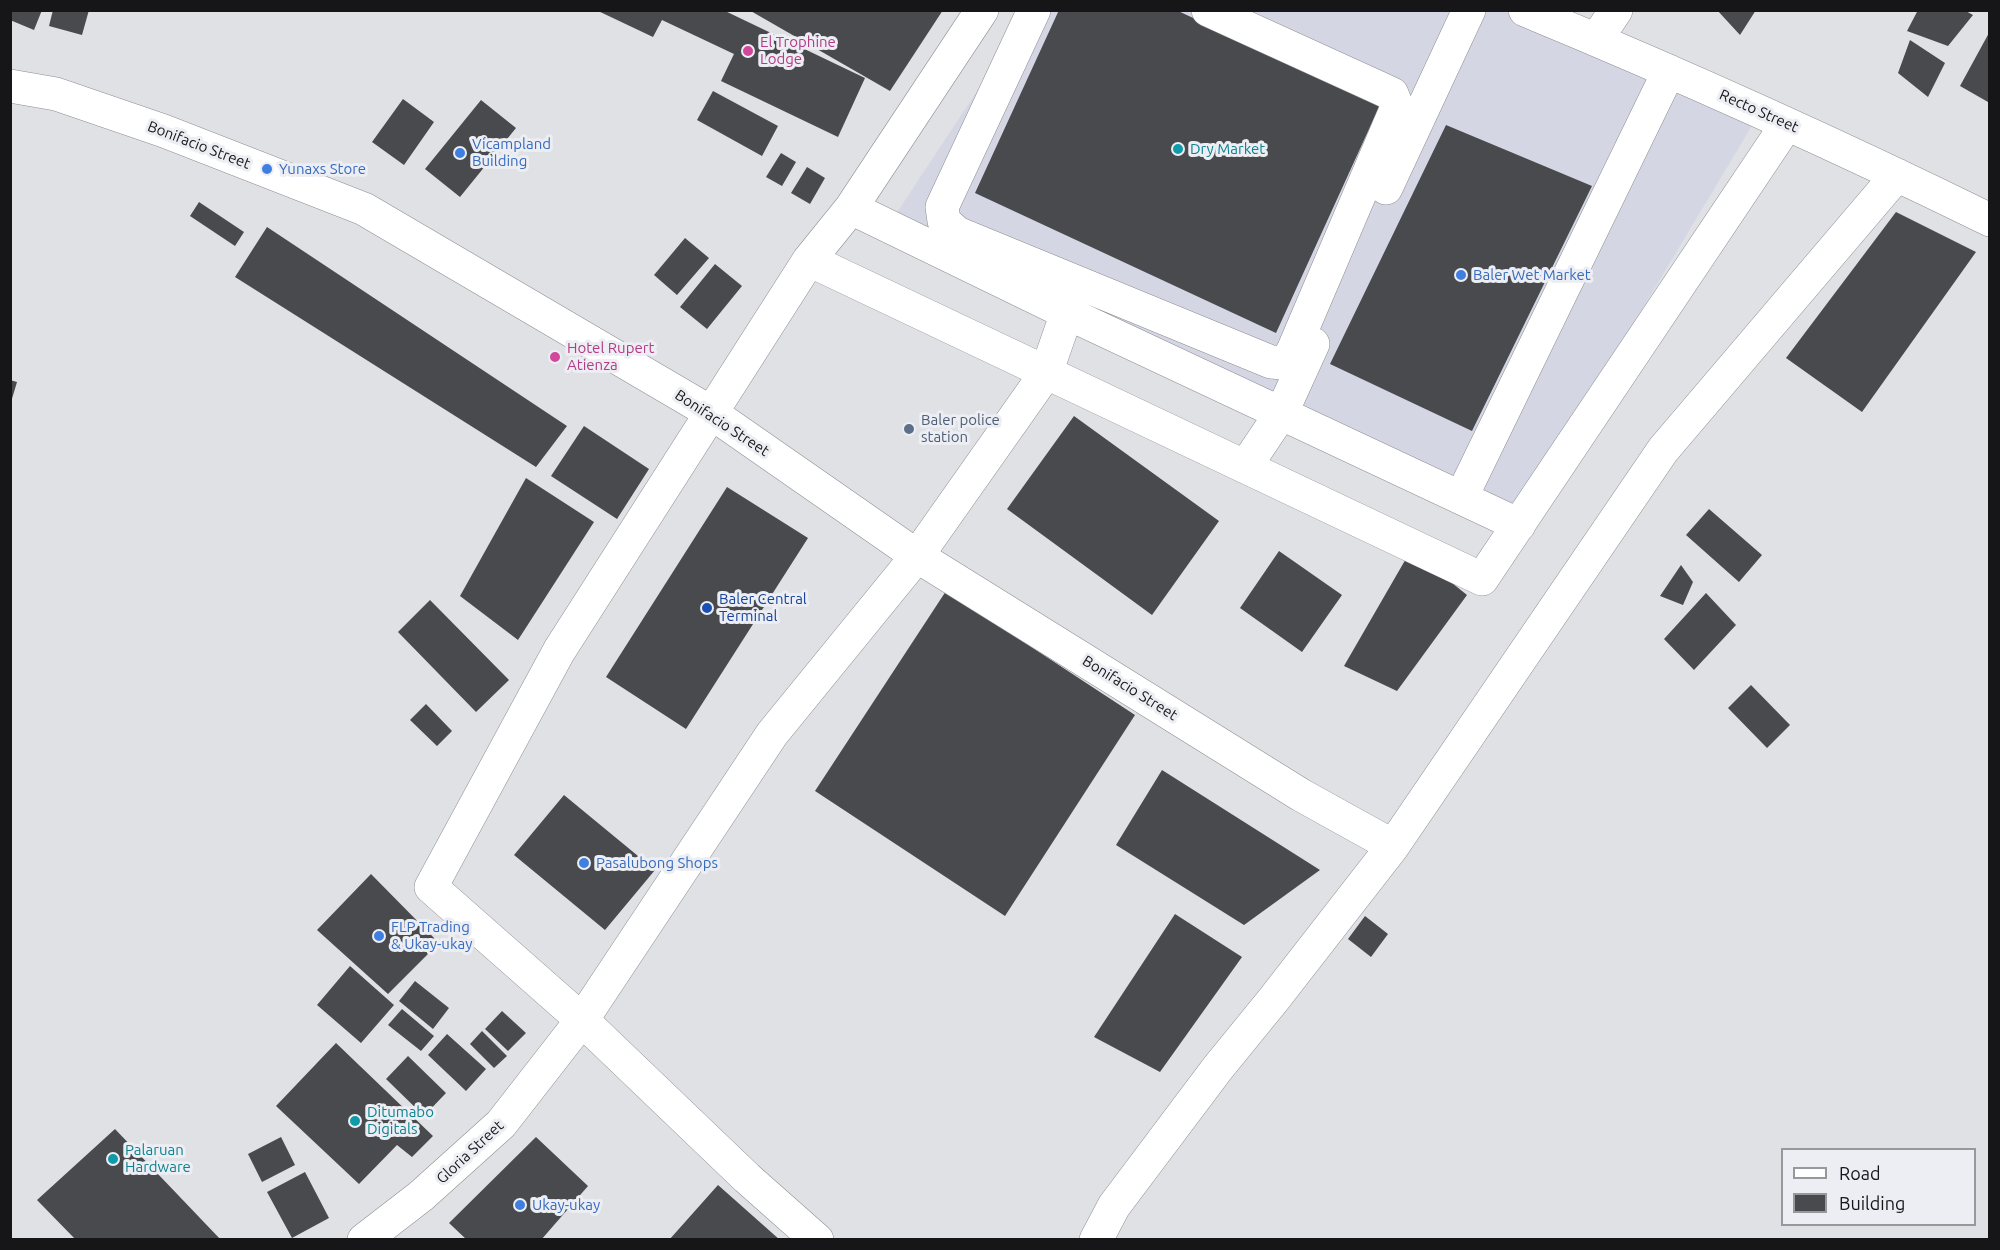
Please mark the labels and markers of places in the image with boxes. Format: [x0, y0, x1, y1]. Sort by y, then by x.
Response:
place label: El Trophine Lodge [760, 33, 836, 68]
marker: El Trophine Lodge [741, 44, 755, 58]
place label: Vicampland Building [472, 135, 551, 170]
place label: Dry Market [1190, 140, 1265, 158]
marker: Dry Market [1171, 142, 1185, 156]
marker: Vicampland Building [453, 146, 467, 160]
place label: Yunaxs Store [279, 160, 366, 178]
marker: Yunaxs Store [260, 162, 274, 176]
place label: Baler Wet Market [1473, 266, 1591, 284]
marker: Baler Wet Market [1454, 268, 1468, 282]
place label: Hotel Rupert Atienza [567, 339, 654, 374]
marker: Hotel Rupert Atienza [548, 350, 562, 364]
place label: Baler police station [921, 411, 1000, 446]
marker: Baler police station [902, 422, 916, 436]
place label: Baler Central Terminal [719, 590, 807, 625]
marker: Baler Central Terminal [700, 601, 714, 615]
place label: Pasalubong Shops [596, 854, 718, 872]
marker: Pasalubong Shops [577, 856, 591, 870]
place label: FLP Trading & Ukay-ukay [391, 918, 472, 953]
marker: FLP Trading & Ukay-ukay [372, 929, 386, 943]
place label: Ditumabo Digitals [367, 1103, 434, 1138]
marker: Ditumabo Digitals [348, 1114, 362, 1128]
place label: Palaruan Hardware [125, 1141, 191, 1176]
marker: Palaruan Hardware [106, 1152, 120, 1166]
place label: Ukay-ukay [532, 1196, 600, 1214]
marker: Ukay-ukay [513, 1198, 527, 1212]

